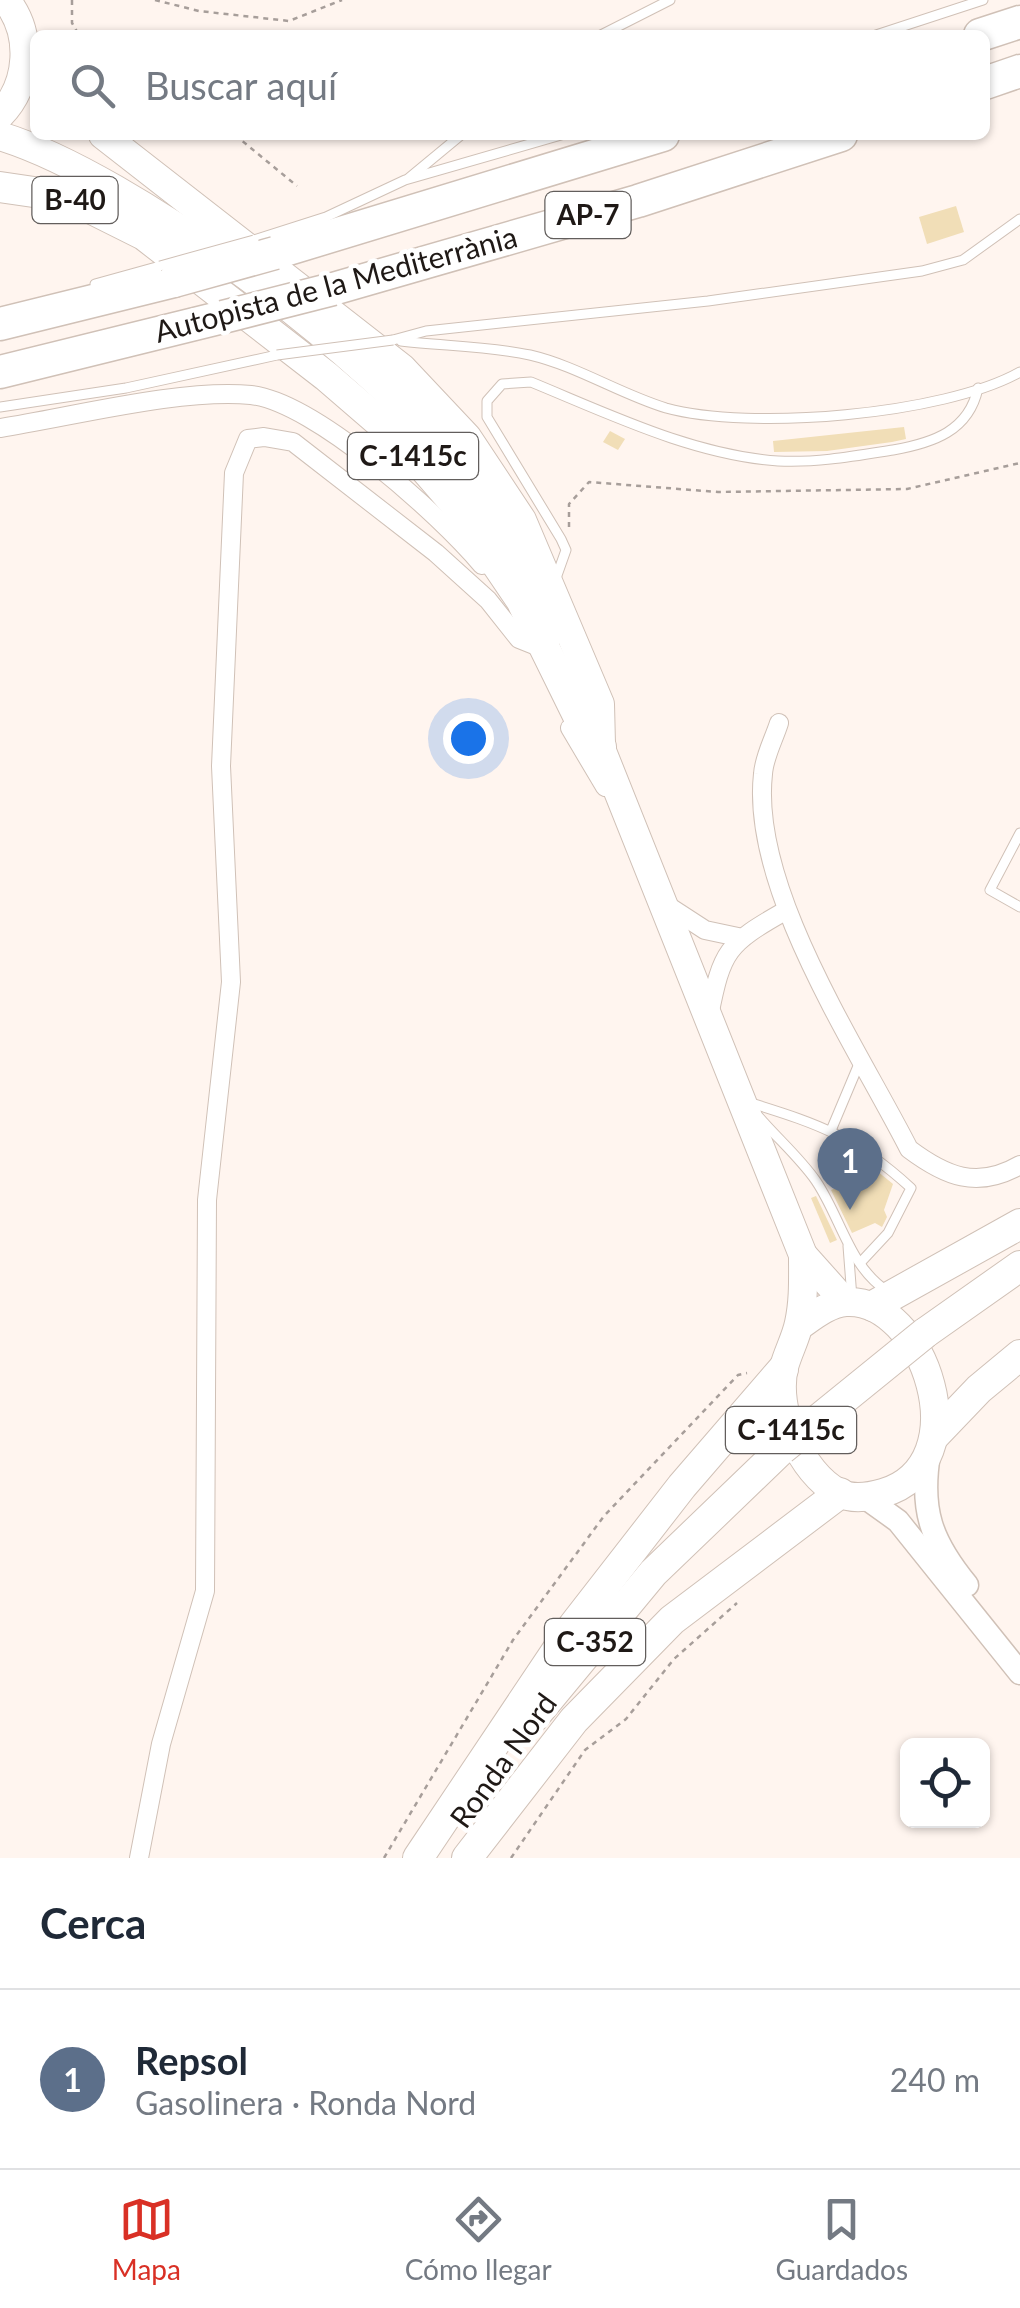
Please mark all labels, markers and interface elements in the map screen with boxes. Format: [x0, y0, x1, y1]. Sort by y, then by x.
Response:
search box [30, 30, 990, 140]
icon: search [65, 58, 120, 113]
text: Buscar aquí [145, 62, 337, 108]
road number: B-40 [32, 177, 118, 223]
road number: AP-7 [546, 192, 630, 238]
street label: Autopista de la Mediterrània [150, 217, 521, 349]
road number: C-1415c [348, 433, 478, 479]
your location [443, 713, 494, 764]
pin: 1 [818, 1128, 882, 1210]
road number: C-1415c [726, 1407, 856, 1453]
road number: C-352 [545, 1619, 645, 1665]
street label: Ronda Nord [442, 1686, 563, 1834]
map controls [900, 1738, 990, 1828]
button: locate [900, 1738, 990, 1828]
text: Cerca [40, 1898, 146, 1948]
text: Repsol [135, 2037, 248, 2083]
text: 1 [63, 2060, 82, 2099]
text: 240 m [890, 2060, 980, 2099]
text: Gasolinera · Ronda Nord [135, 2083, 476, 2122]
tab: Mapa [112, 2192, 181, 2286]
tab: Cómo llegar [405, 2192, 552, 2286]
tab: Guardados [775, 2192, 908, 2286]

